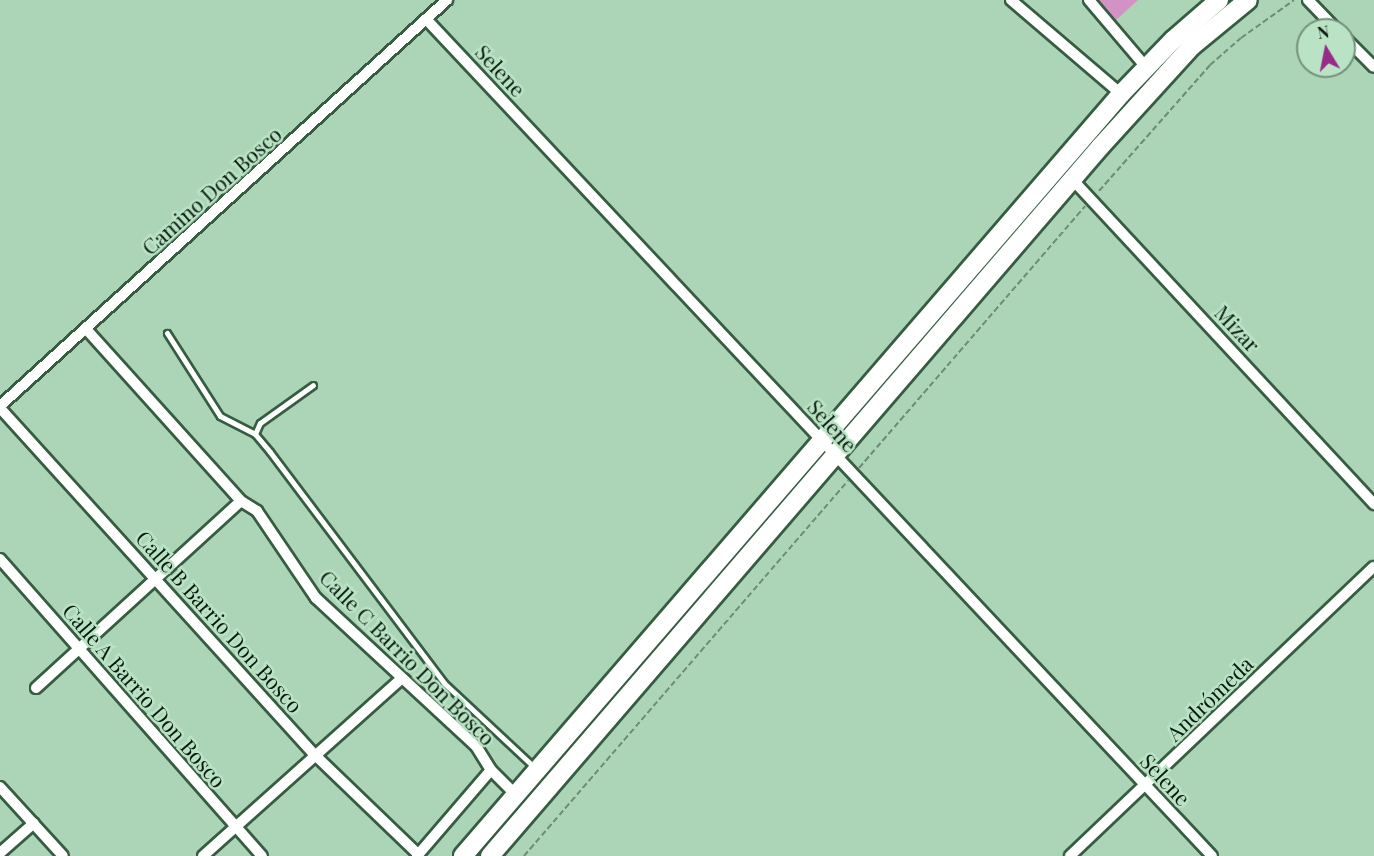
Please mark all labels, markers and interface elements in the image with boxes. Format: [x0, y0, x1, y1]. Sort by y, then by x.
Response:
north arrow [1296, 18, 1356, 78]
text: N [1316, 20, 1331, 43]
street label: Selene [471, 39, 531, 101]
street label: Camino Don Bosco [136, 121, 286, 259]
street label: Mizar [1210, 300, 1266, 356]
street label: Selene [803, 394, 863, 456]
street label: Calle B Barrio Don Bosco [132, 525, 308, 717]
street label: Calle C Barrio Don Bosco [315, 564, 501, 750]
street label: Calle A Barrio Don Bosco [58, 598, 232, 792]
street label: Andrómeda [1161, 651, 1257, 745]
street label: Selene [1136, 748, 1196, 810]

